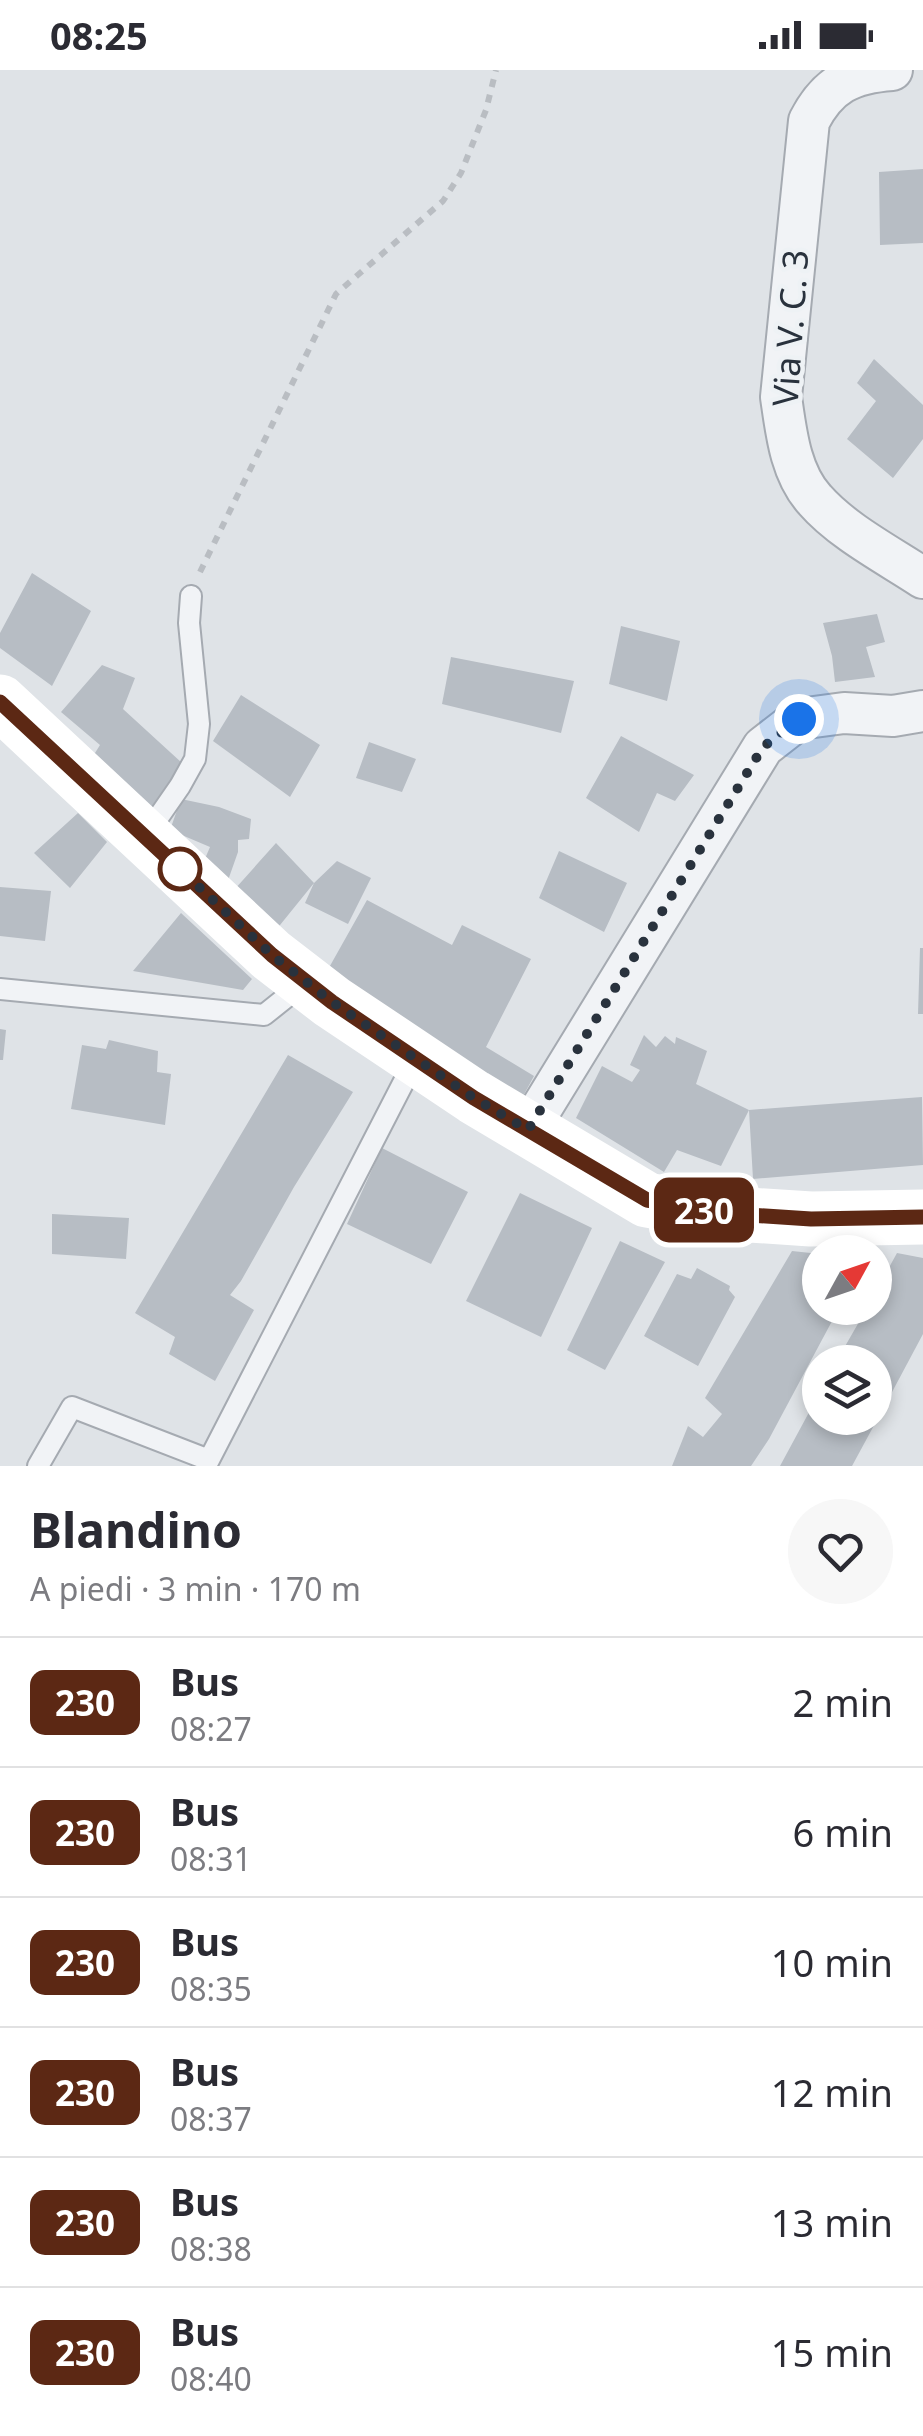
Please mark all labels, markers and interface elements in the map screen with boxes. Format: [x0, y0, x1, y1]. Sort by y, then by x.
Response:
text: 08:25 [50, 9, 148, 61]
street label: Via V. C. 3 [761, 248, 818, 408]
your location [774, 694, 824, 744]
unlabelled marker [159, 848, 201, 890]
line badge: 230 [646, 1178, 762, 1242]
text: 230 [674, 1187, 734, 1234]
north arrow [802, 1235, 892, 1325]
map controls [802, 1235, 892, 1435]
button: layers [802, 1345, 892, 1435]
text: Blandino [30, 1497, 242, 1562]
button: heart [788, 1499, 893, 1604]
text: A piedi · 3 min · 170 m [30, 1567, 361, 1610]
text: Bus [170, 1655, 239, 1707]
text: 2 min [793, 1676, 893, 1728]
text: 230 [55, 1679, 115, 1726]
text: 08:27 [170, 1707, 252, 1750]
text: Bus [170, 1785, 239, 1837]
text: 6 min [793, 1806, 893, 1858]
text: 230 [55, 1809, 115, 1856]
text: 08:31 [170, 1837, 252, 1880]
text: Bus [170, 1915, 239, 1967]
text: 10 min [771, 1936, 893, 1988]
text: 230 [55, 1939, 115, 1986]
text: 08:35 [170, 1967, 252, 2010]
text: Bus [170, 2045, 239, 2097]
text: 12 min [771, 2066, 893, 2118]
text: 230 [55, 2069, 115, 2116]
text: 08:37 [170, 2097, 252, 2140]
text: Bus [170, 2175, 239, 2227]
text: 13 min [771, 2196, 893, 2248]
text: 230 [55, 2199, 115, 2246]
text: 08:38 [170, 2227, 252, 2270]
text: Bus [170, 2305, 239, 2357]
text: 15 min [771, 2326, 893, 2378]
text: 230 [55, 2329, 115, 2376]
text: 08:40 [170, 2357, 252, 2400]

